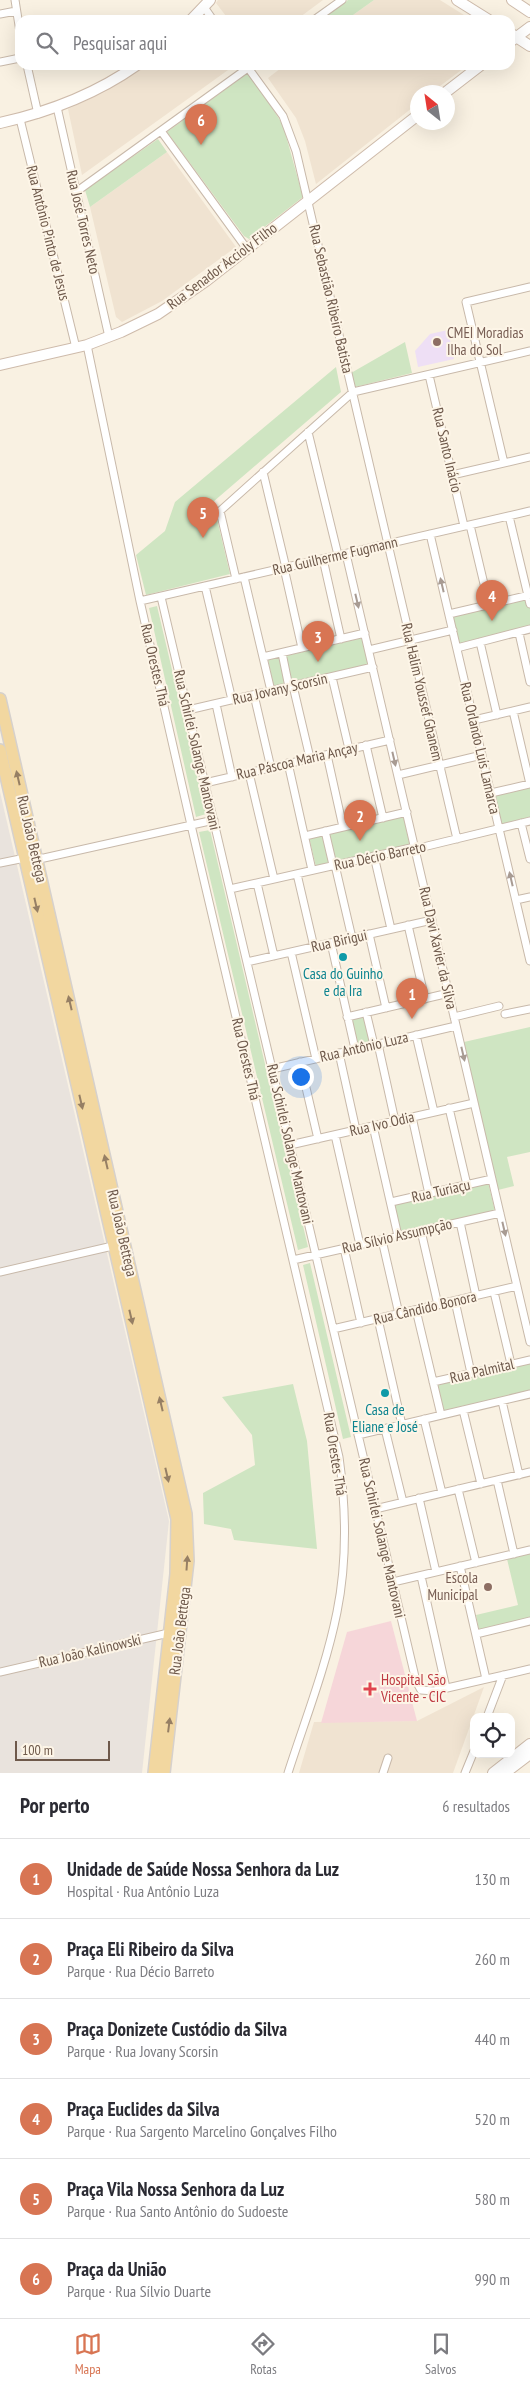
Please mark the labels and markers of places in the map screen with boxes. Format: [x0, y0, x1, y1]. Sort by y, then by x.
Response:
pin: 6 [185, 104, 217, 145]
place label: CMEI Moradias Ilha do Sol [447, 323, 524, 359]
marker: CMEI Moradias Ilha do Sol [431, 336, 443, 348]
pin: 5 [187, 497, 219, 538]
pin: 4 [476, 580, 508, 621]
pin: 3 [302, 621, 334, 662]
pin: 2 [344, 800, 376, 841]
marker: Casa do Guinho e da Ira [337, 951, 349, 963]
place label: Casa do Guinho e da Ira [303, 964, 383, 1000]
pin: 1 [396, 978, 428, 1019]
marker: Casa de Eliane e José [379, 1387, 391, 1399]
place label: Casa de Eliane e José [352, 1400, 418, 1436]
place label: Escola Municipal [427, 1568, 478, 1604]
marker: Escola Municipal [482, 1581, 494, 1593]
place label: Hospital São Vicente - CIC [380, 1670, 446, 1706]
marker: Hospital São Vicente - CIC [363, 1682, 377, 1696]

